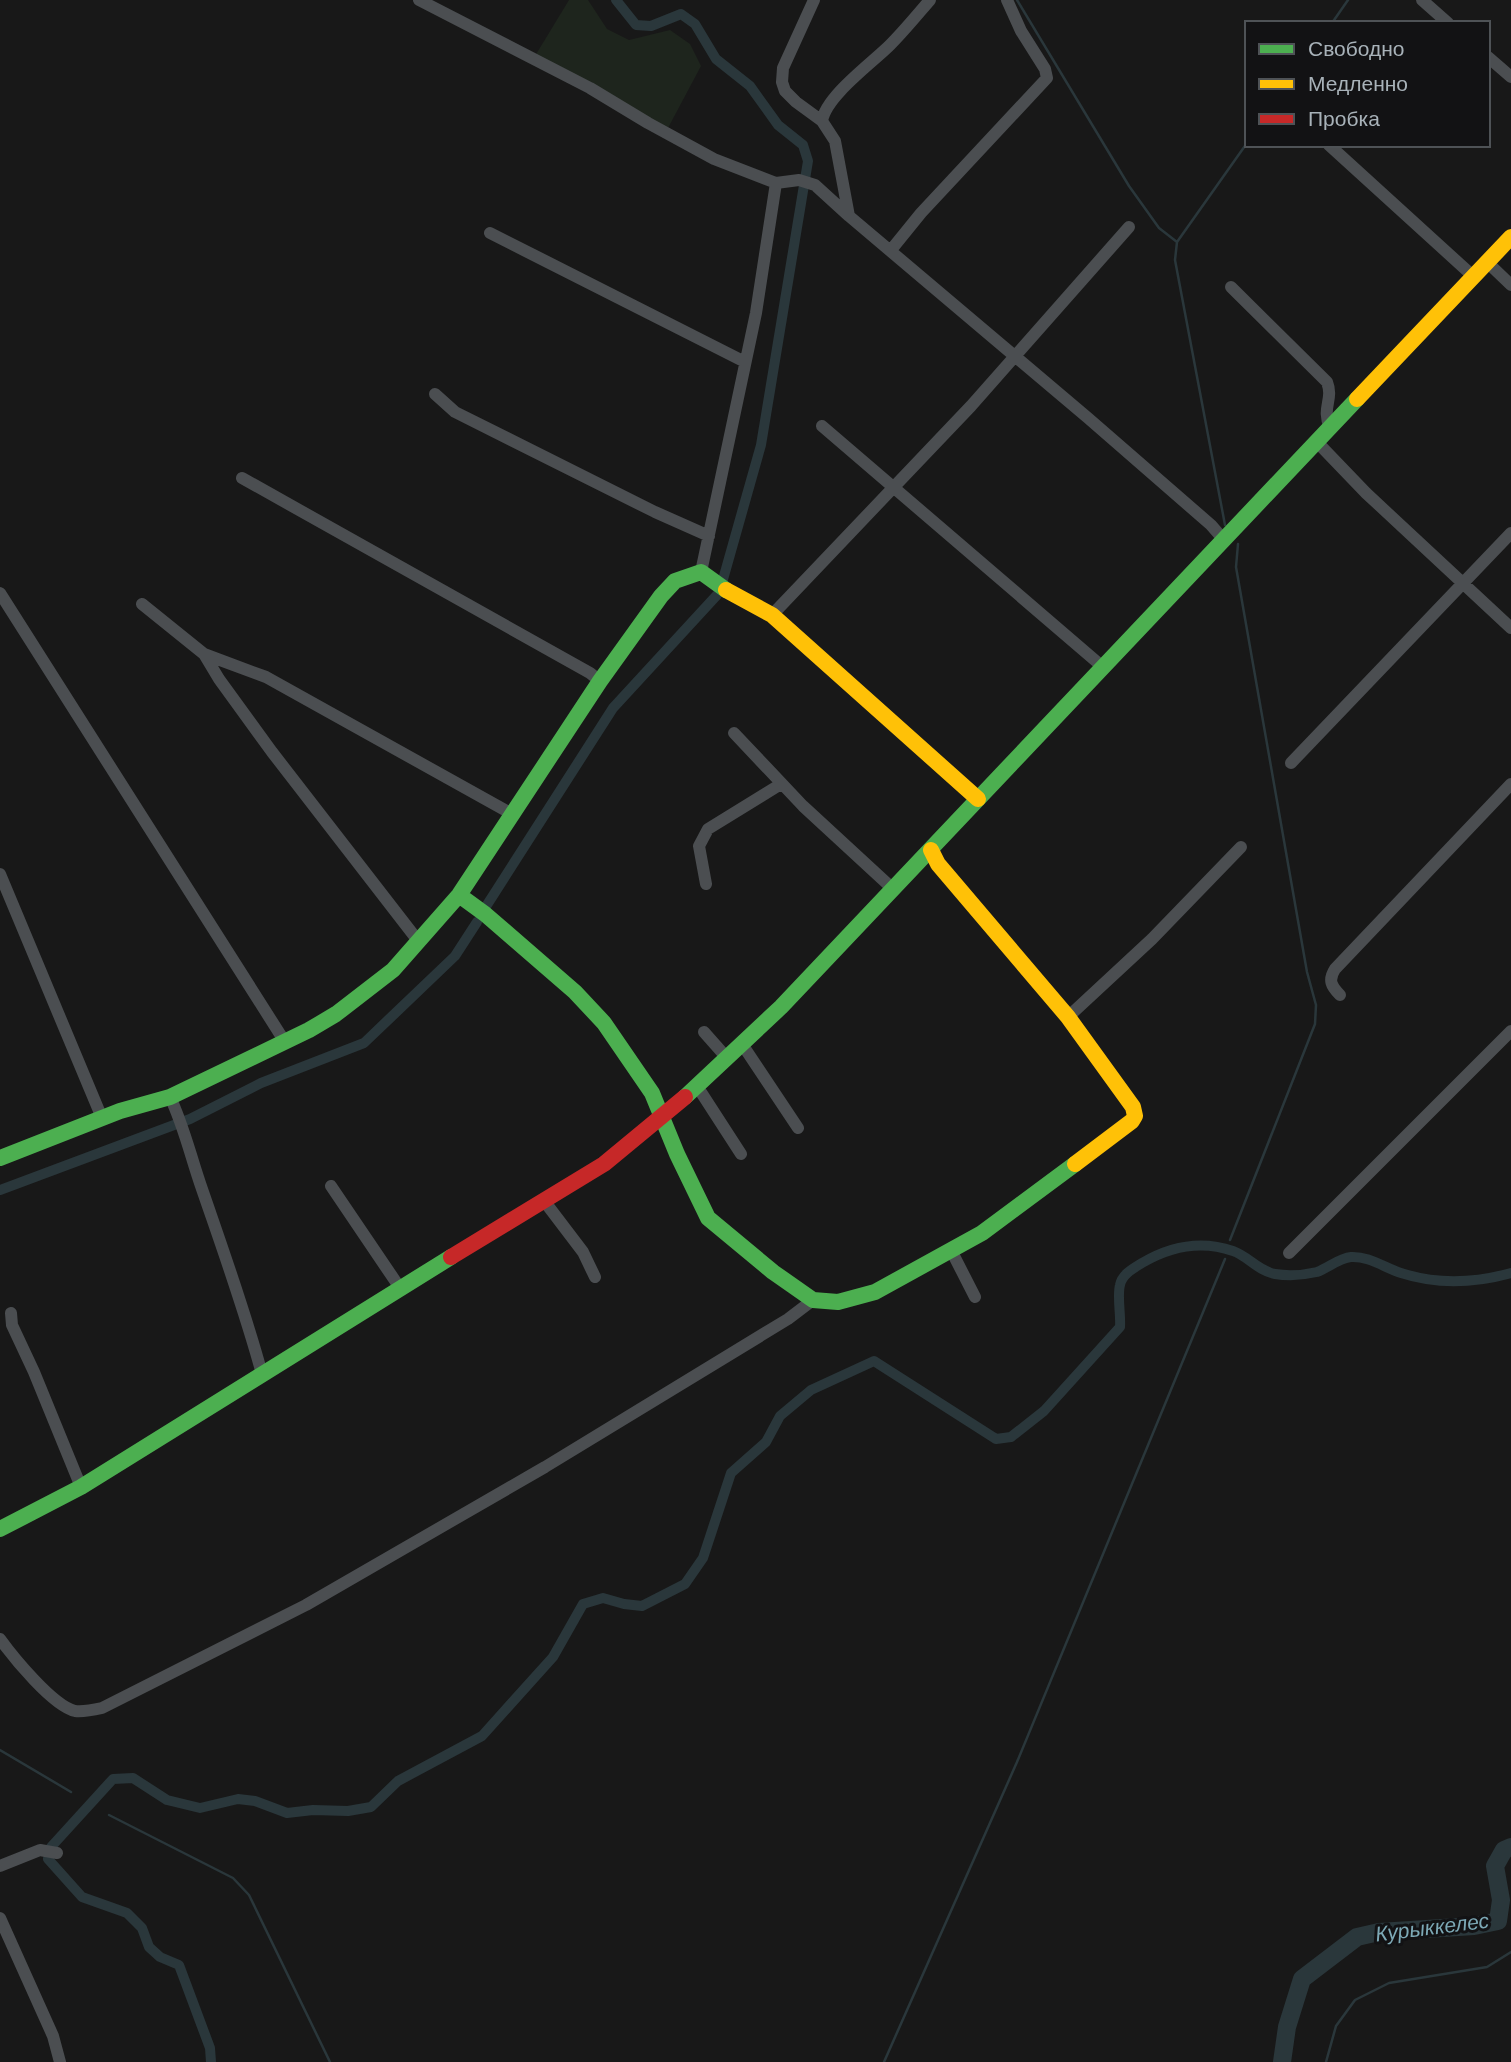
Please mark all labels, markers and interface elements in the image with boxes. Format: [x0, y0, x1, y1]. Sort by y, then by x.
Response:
legend [1245, 21, 1490, 147]
text: Свободно [1308, 37, 1405, 60]
text: Медленно [1308, 72, 1408, 95]
text: Пробка [1308, 107, 1380, 130]
water label: Курыккелес [1374, 1909, 1491, 1945]

